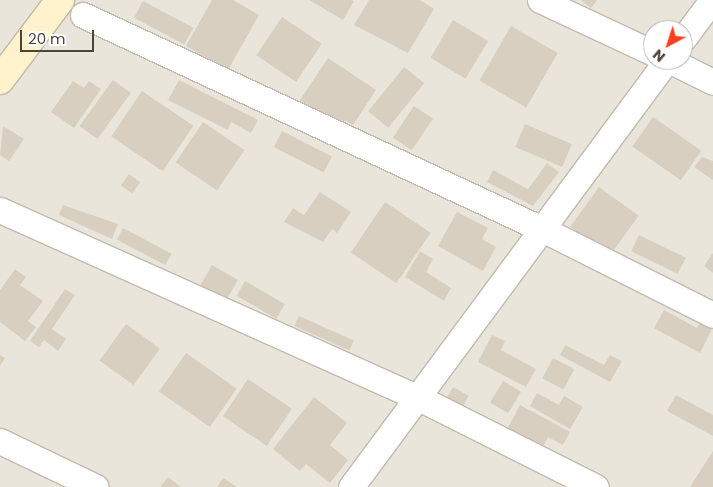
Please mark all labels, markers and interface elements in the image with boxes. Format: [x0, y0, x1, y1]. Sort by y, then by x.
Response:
scale bar [22, 20, 96, 52]
north arrow [643, 20, 693, 70]
text: 20 m [28, 28, 66, 49]
text: N [649, 45, 669, 67]

